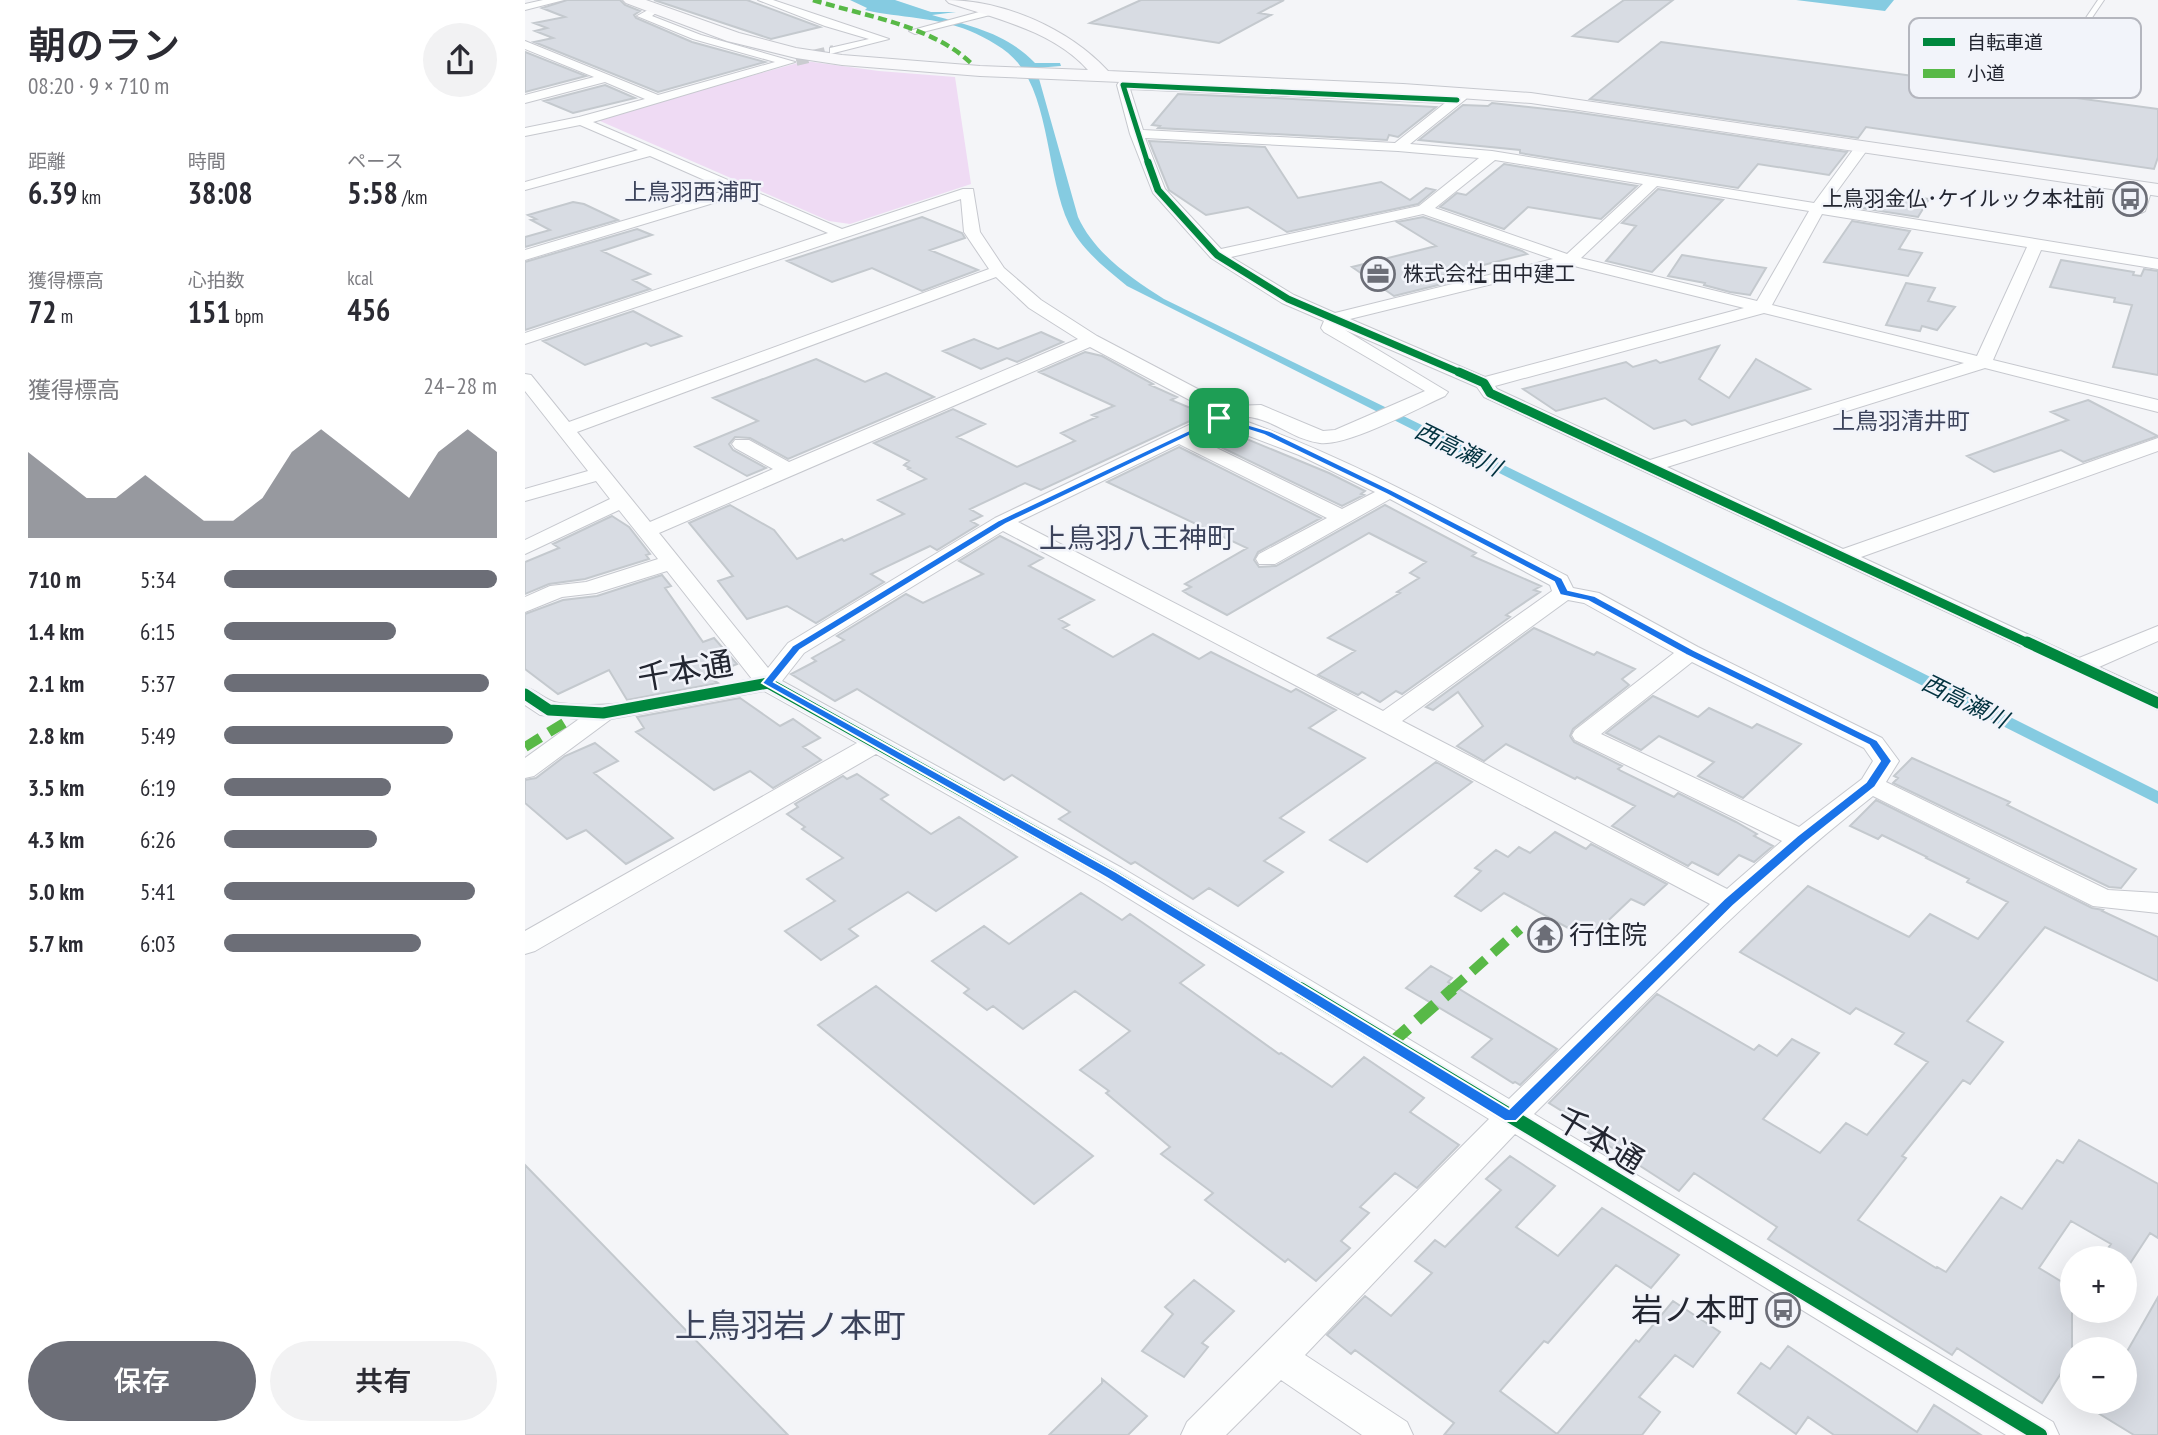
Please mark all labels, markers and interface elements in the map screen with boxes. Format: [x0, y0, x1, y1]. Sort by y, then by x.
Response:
legend [1909, 18, 2141, 98]
text: 朝のラン [28, 20, 180, 69]
button: share [423, 23, 497, 97]
text: 自転車道 [1967, 30, 2043, 54]
text: 小道 [1967, 61, 2005, 85]
text: 08:20 · 9 × 710 m [28, 71, 169, 100]
text: 距離 [28, 149, 66, 173]
text: 時間 [188, 149, 226, 173]
text: ペース [347, 149, 403, 173]
text: 6.39 [28, 173, 77, 212]
text: 38:08 [188, 173, 253, 212]
text: 5:58 [347, 173, 398, 212]
district label: 上鳥羽西浦町 [624, 177, 762, 206]
bus stop icon: 上鳥羽金仏･ケイルック本社前 [2111, 180, 2149, 218]
text: km [77, 185, 101, 209]
text: /km [398, 185, 427, 209]
place label: 上鳥羽金仏･ケイルック本社前 [1822, 185, 2105, 212]
office icon: 株式会社 田中建工 [1359, 255, 1397, 293]
place label: 株式会社 田中建工 [1403, 260, 1575, 287]
text: kcal [347, 266, 373, 290]
text: 獲得標高 [28, 268, 104, 292]
text: 心拍数 [188, 268, 245, 292]
text: 456 [347, 290, 390, 329]
text: 72 [28, 292, 57, 331]
text: 151 [188, 292, 231, 331]
text: m [57, 304, 73, 328]
text: bpm [231, 304, 264, 328]
text: 24–28 m [424, 371, 497, 400]
text: 獲得標高 [28, 375, 120, 404]
pin [1189, 388, 1249, 448]
icon: arrive [1200, 399, 1238, 437]
district label: 上鳥羽清井町 [1832, 406, 1970, 435]
water label: 西高瀬川 [1411, 415, 1509, 483]
district label: 上鳥羽八王神町 [1039, 519, 1235, 556]
text: 710 m [28, 565, 81, 594]
text: 5:34 [140, 565, 176, 594]
text: 1.4 km [28, 617, 84, 646]
text: 6:15 [140, 617, 176, 646]
street label: 千本通 [634, 641, 736, 699]
water label: 西高瀬川 [1918, 667, 2016, 735]
text: 2.1 km [28, 669, 84, 698]
text: 5:37 [140, 669, 176, 698]
text: 2.8 km [28, 721, 84, 750]
text: 5:49 [140, 721, 176, 750]
text: 3.5 km [28, 773, 84, 802]
text: 6:19 [140, 773, 176, 802]
text: 4.3 km [28, 825, 84, 854]
text: 6:26 [140, 825, 176, 854]
text: 5.0 km [28, 877, 84, 906]
text: 5:41 [140, 877, 176, 906]
temple icon: 行住院 [1526, 916, 1564, 954]
place label: 行住院 [1569, 918, 1647, 951]
text: 5.7 km [28, 929, 83, 958]
text: 6:03 [140, 929, 176, 958]
street label: 千本通 [1549, 1096, 1652, 1182]
map controls [2060, 1246, 2137, 1414]
button: + [2060, 1246, 2137, 1323]
place label: 岩ノ本町 [1631, 1288, 1759, 1330]
bus stop icon: 岩ノ本町 [1764, 1291, 1802, 1329]
district label: 上鳥羽岩ノ本町 [675, 1303, 906, 1346]
button: − [2060, 1337, 2137, 1414]
button: 保存 [28, 1341, 256, 1421]
button: 共有 [270, 1341, 497, 1421]

